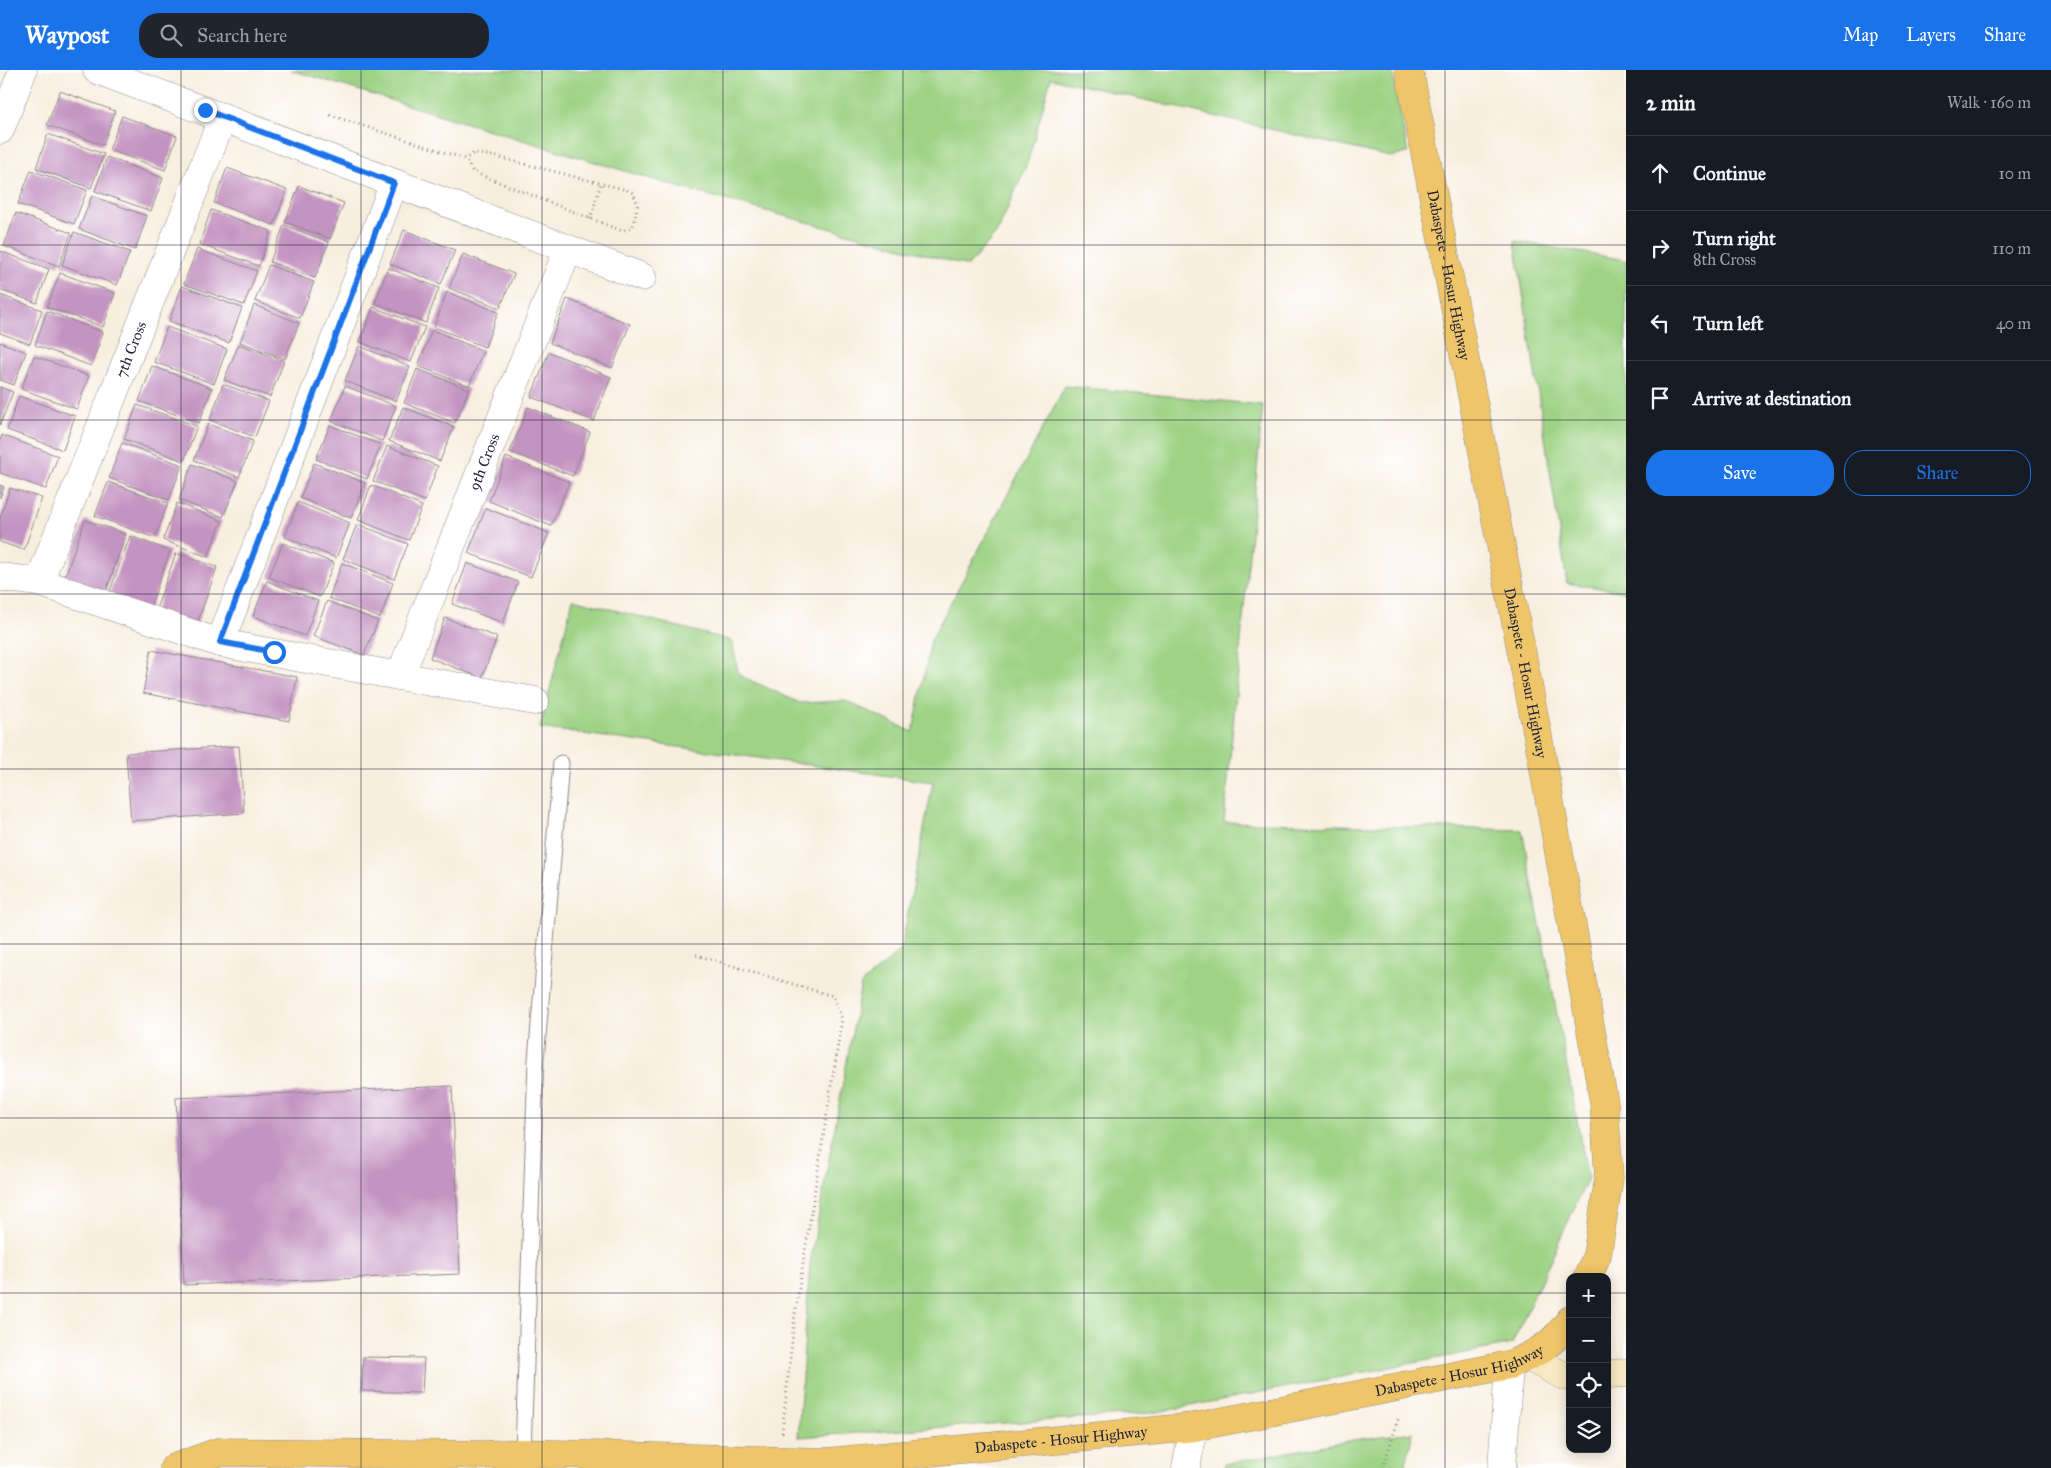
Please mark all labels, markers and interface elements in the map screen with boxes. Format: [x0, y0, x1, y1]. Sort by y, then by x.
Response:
search box [139, 13, 489, 58]
text: Waypost [25, 20, 109, 50]
icon: search [157, 21, 185, 49]
text: Search here [197, 24, 287, 47]
text: Map [1843, 24, 1878, 46]
text: Layers [1906, 24, 1956, 46]
text: Share [1984, 24, 2026, 46]
text: 2 min [1646, 90, 1696, 116]
text: Walk · 160 m [1947, 93, 2031, 112]
route end [194, 99, 217, 122]
icon: ahead [1646, 159, 1674, 187]
text: Continue [1693, 162, 1766, 185]
text: 10 m [1999, 164, 2031, 183]
street label: Dabaspete - Hosur Highway [1423, 188, 1474, 363]
text: Turn right [1693, 227, 1776, 250]
icon: right [1646, 234, 1674, 262]
text: 110 m [1992, 239, 2031, 258]
text: 8th Cross [1693, 250, 1756, 269]
icon: left [1646, 309, 1674, 337]
text: Turn left [1693, 312, 1763, 335]
text: 40 m [1996, 314, 2031, 333]
street label: 7th Cross [112, 319, 150, 380]
icon: arrive [1646, 384, 1674, 412]
text: Arrive at destination [1693, 387, 1851, 410]
street label: 9th Cross [465, 431, 503, 493]
button: Save [1646, 450, 1834, 496]
button: Share [1844, 450, 2031, 496]
street label: Dabaspete - Hosur Highway [1500, 586, 1551, 760]
route start [263, 641, 286, 664]
map controls [1566, 1273, 1611, 1453]
button: + [1566, 1273, 1611, 1318]
button: − [1566, 1318, 1611, 1363]
street label: Dabaspete - Hosur Highway [1373, 1340, 1548, 1400]
button: locate [1566, 1363, 1611, 1408]
button: layers [1566, 1408, 1611, 1453]
street label: Dabaspete - Hosur Highway [974, 1422, 1149, 1457]

